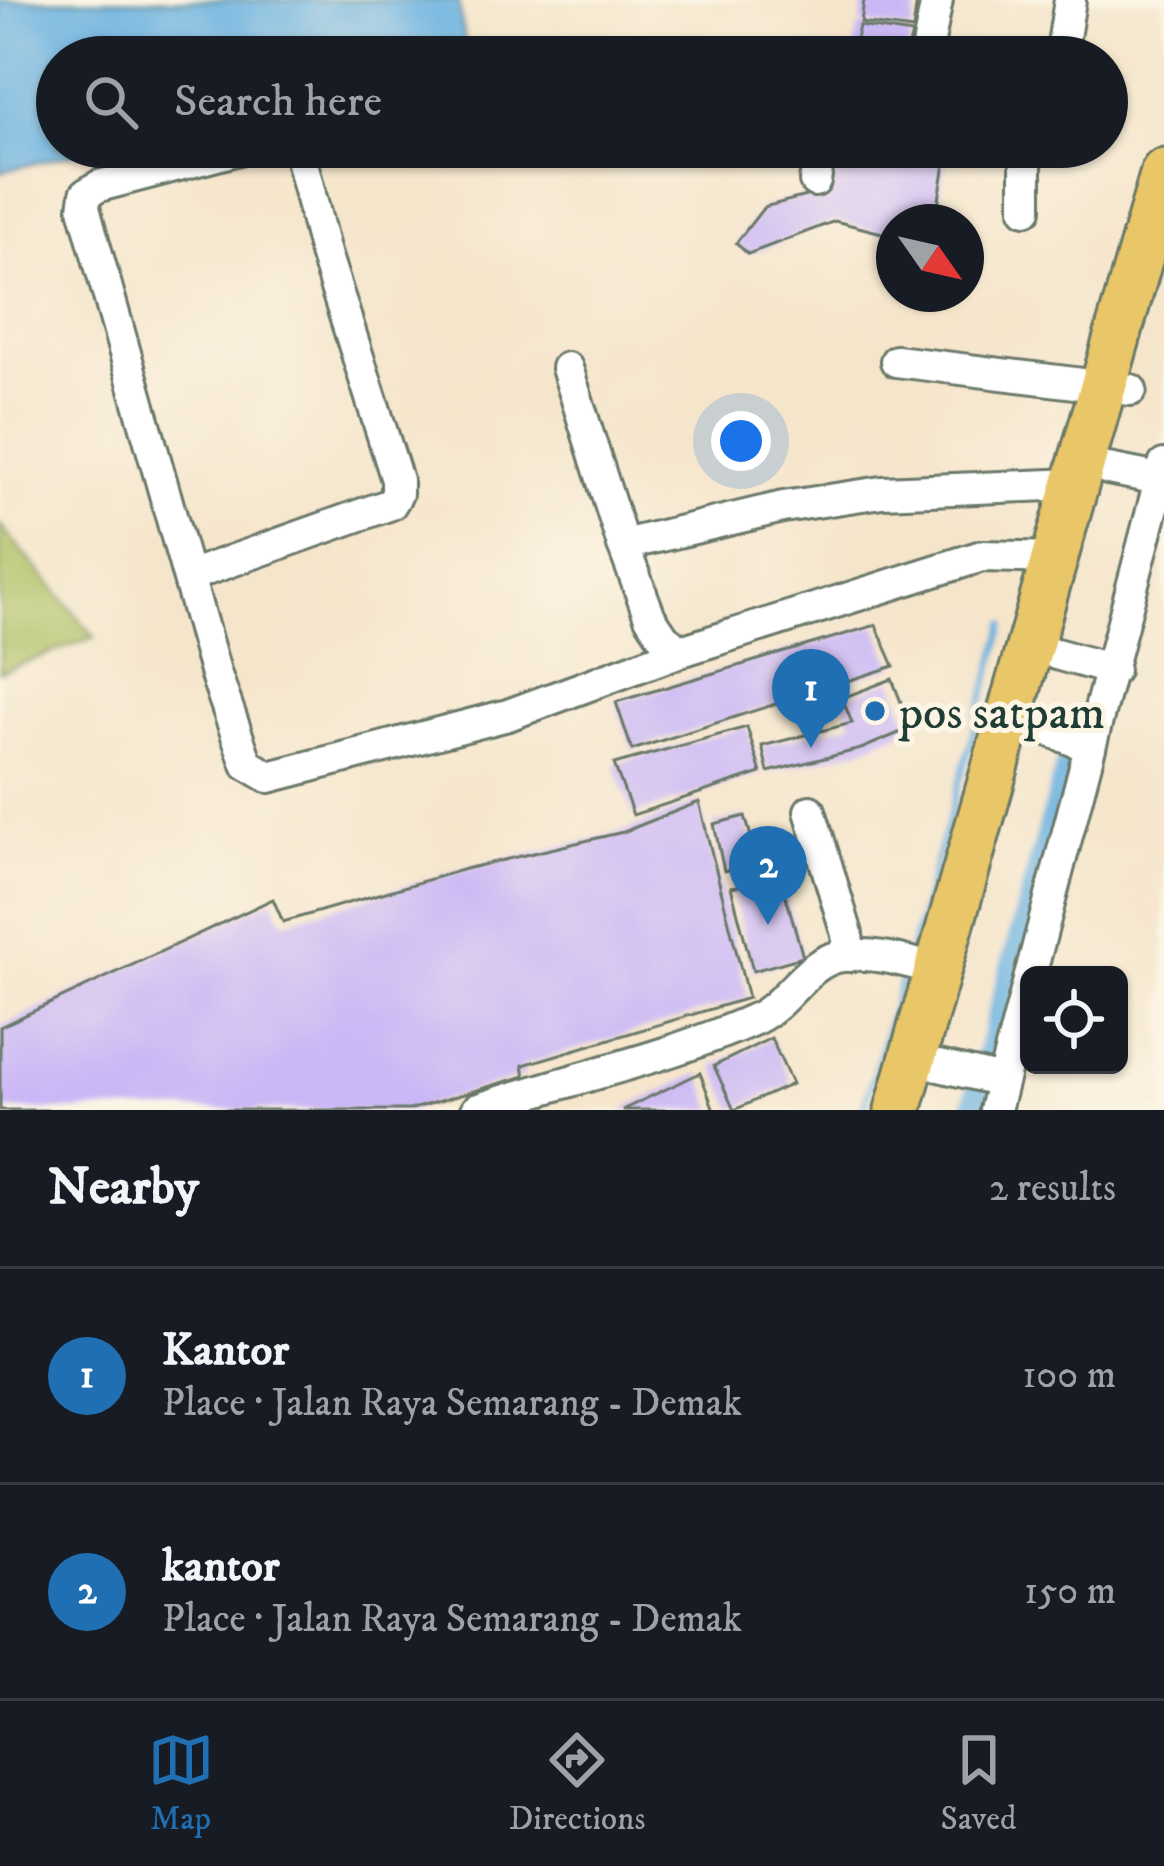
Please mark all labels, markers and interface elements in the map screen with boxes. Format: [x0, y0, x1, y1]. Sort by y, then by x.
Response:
search box [36, 36, 1128, 168]
icon: search [78, 69, 144, 135]
text: Search here [174, 74, 382, 130]
north arrow [876, 204, 984, 312]
your location [711, 411, 771, 471]
pin: 1 [772, 649, 850, 748]
place label: pos satpam [898, 684, 1105, 744]
marker: pos satpam [862, 698, 888, 724]
pin: 2 [729, 826, 807, 925]
map controls [1020, 966, 1128, 1074]
button: locate [1020, 966, 1128, 1074]
text: Nearby [48, 1156, 199, 1220]
text: 2 results [989, 1164, 1116, 1213]
text: Kantor [162, 1323, 289, 1379]
text: 1 [80, 1351, 94, 1400]
text: 100 m [1022, 1351, 1116, 1400]
text: Place · Jalan Raya Semarang - Demak [162, 1379, 742, 1428]
text: kantor [162, 1539, 280, 1595]
text: 2 [77, 1567, 97, 1616]
text: 150 m [1024, 1567, 1116, 1616]
text: Place · Jalan Raya Semarang - Demak [162, 1595, 742, 1644]
tab: Map [148, 1727, 214, 1840]
tab: Directions [509, 1727, 645, 1840]
tab: Saved [941, 1727, 1016, 1840]

